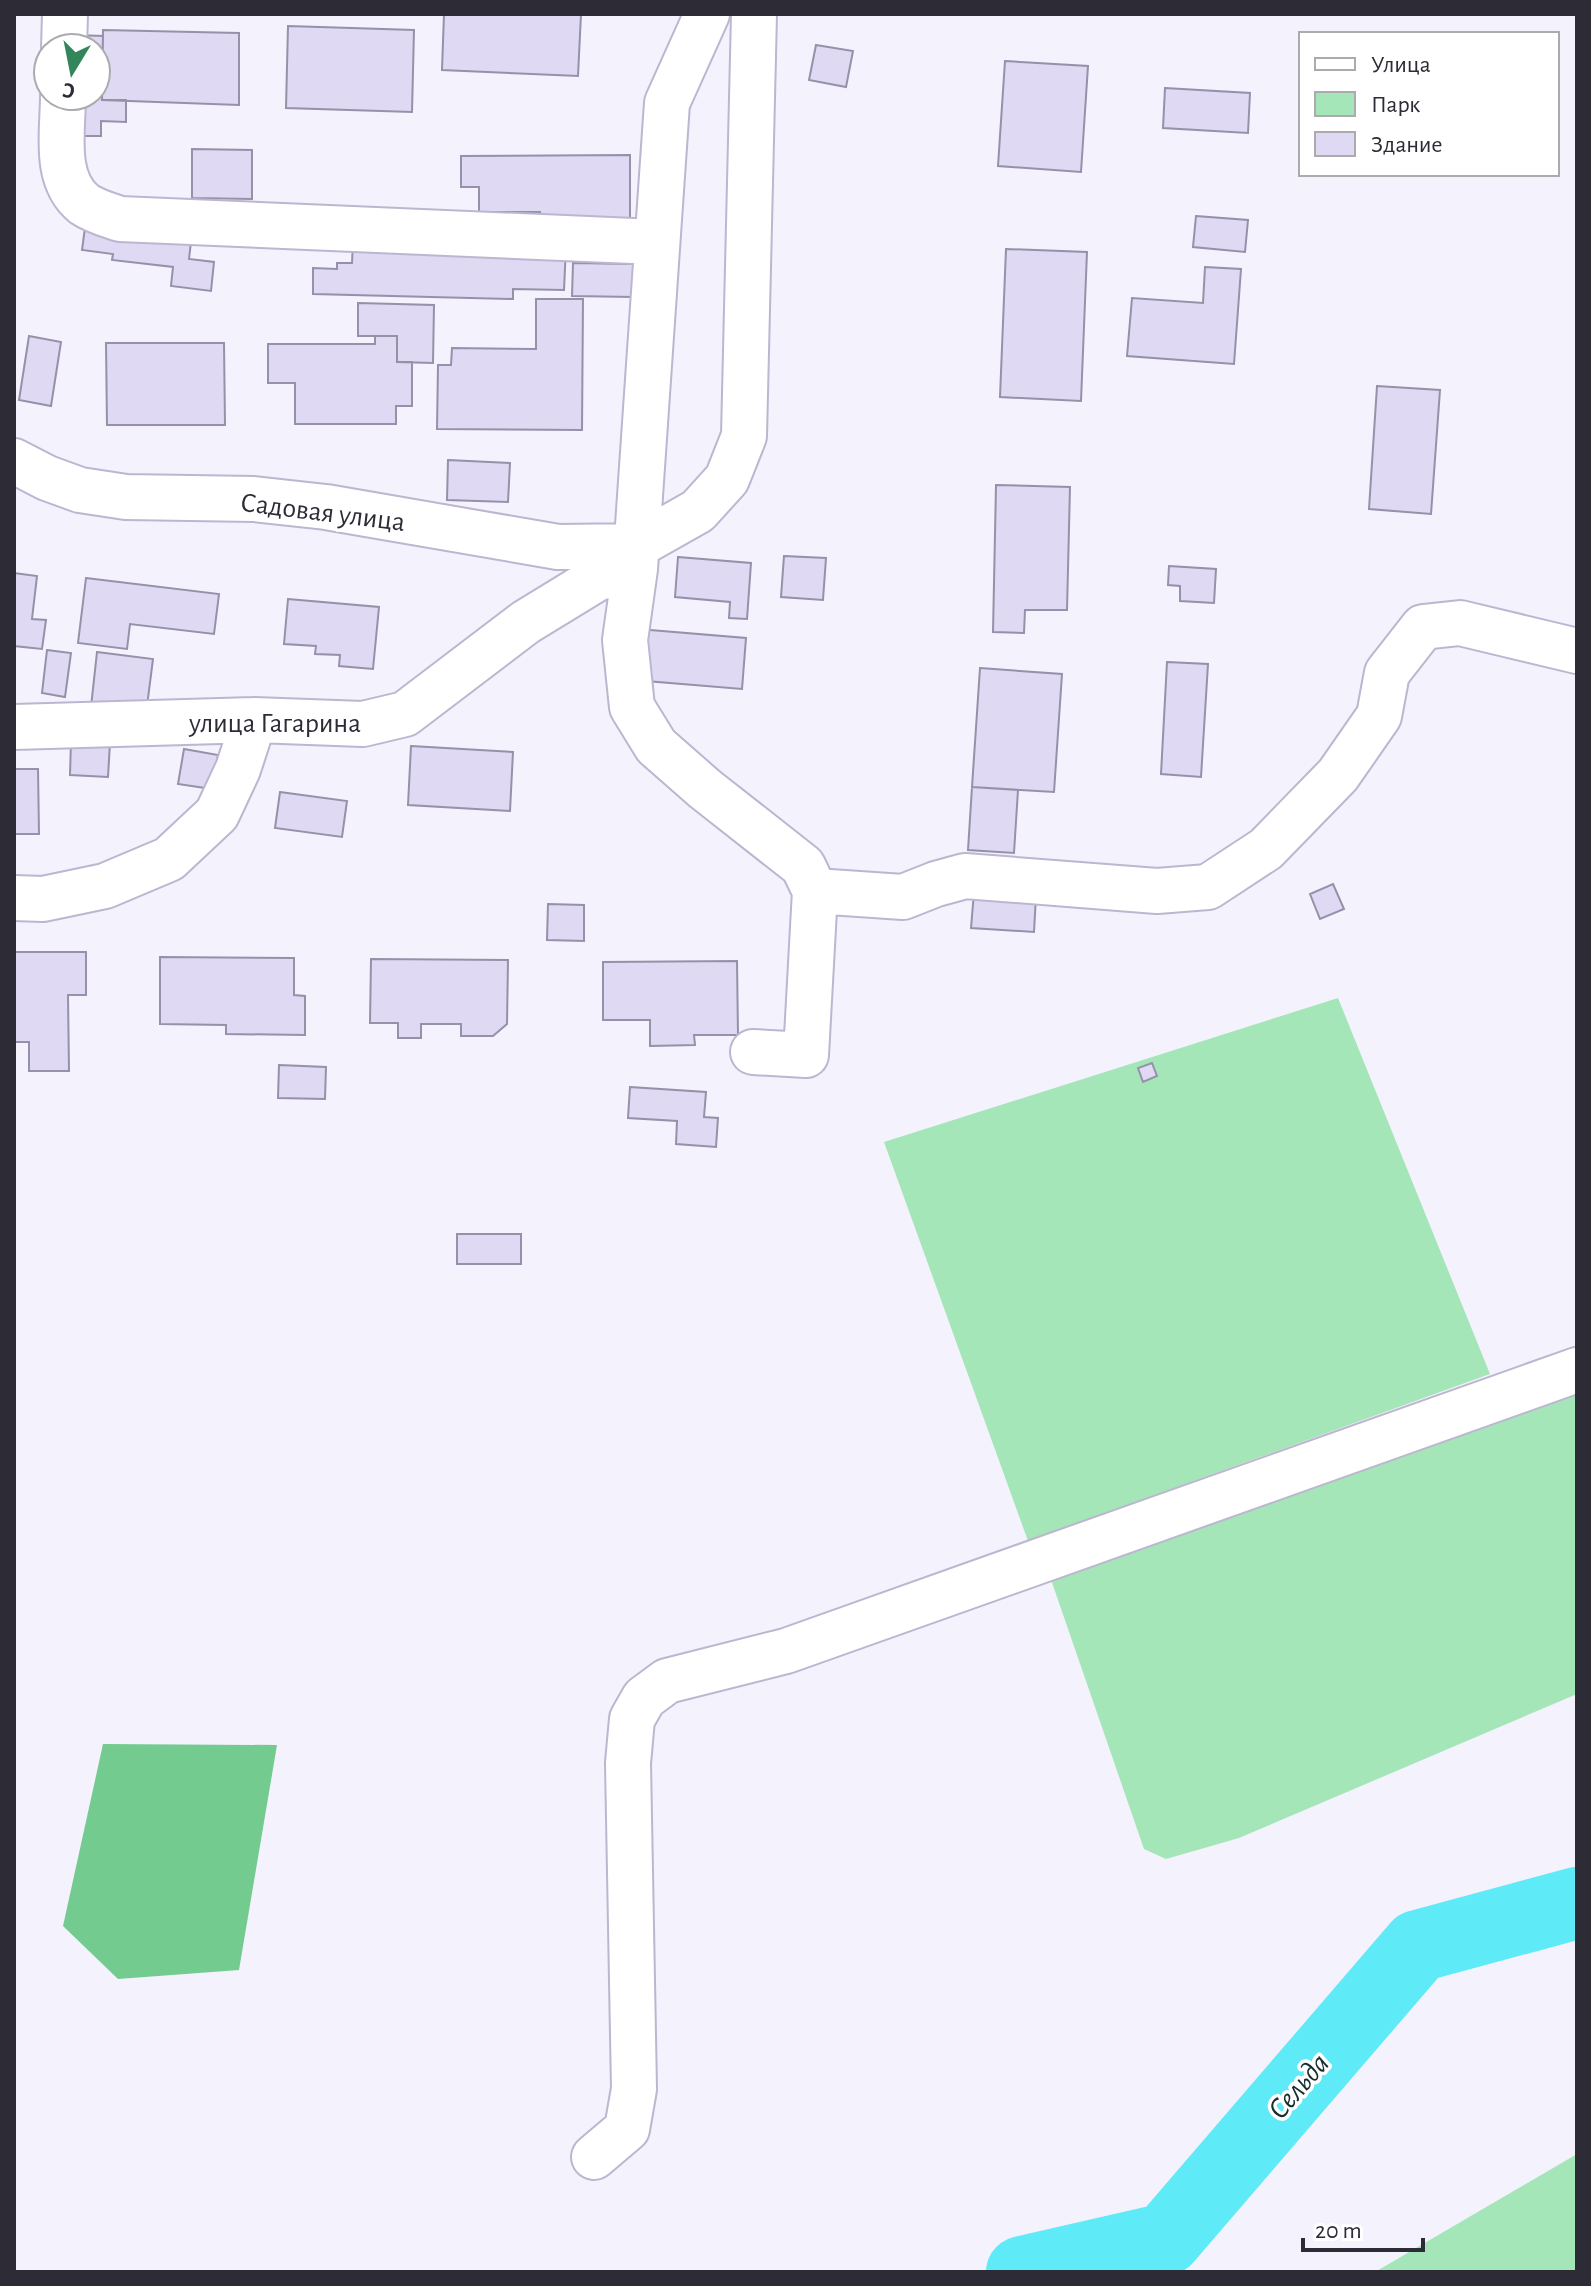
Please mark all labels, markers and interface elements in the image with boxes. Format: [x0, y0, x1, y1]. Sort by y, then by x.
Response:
north arrow [32, 32, 112, 112]
legend [1299, 32, 1559, 176]
text: Улица [1371, 53, 1431, 77]
text: С [61, 79, 77, 103]
text: Парк [1371, 93, 1420, 117]
text: Здание [1371, 133, 1442, 157]
street label: Садовая улица [239, 489, 407, 537]
street label: улица Гагарина [188, 710, 361, 738]
water label: Сельда [1263, 2048, 1335, 2125]
scale bar [1303, 2202, 1423, 2252]
text: 20 m [1315, 2219, 1362, 2243]

